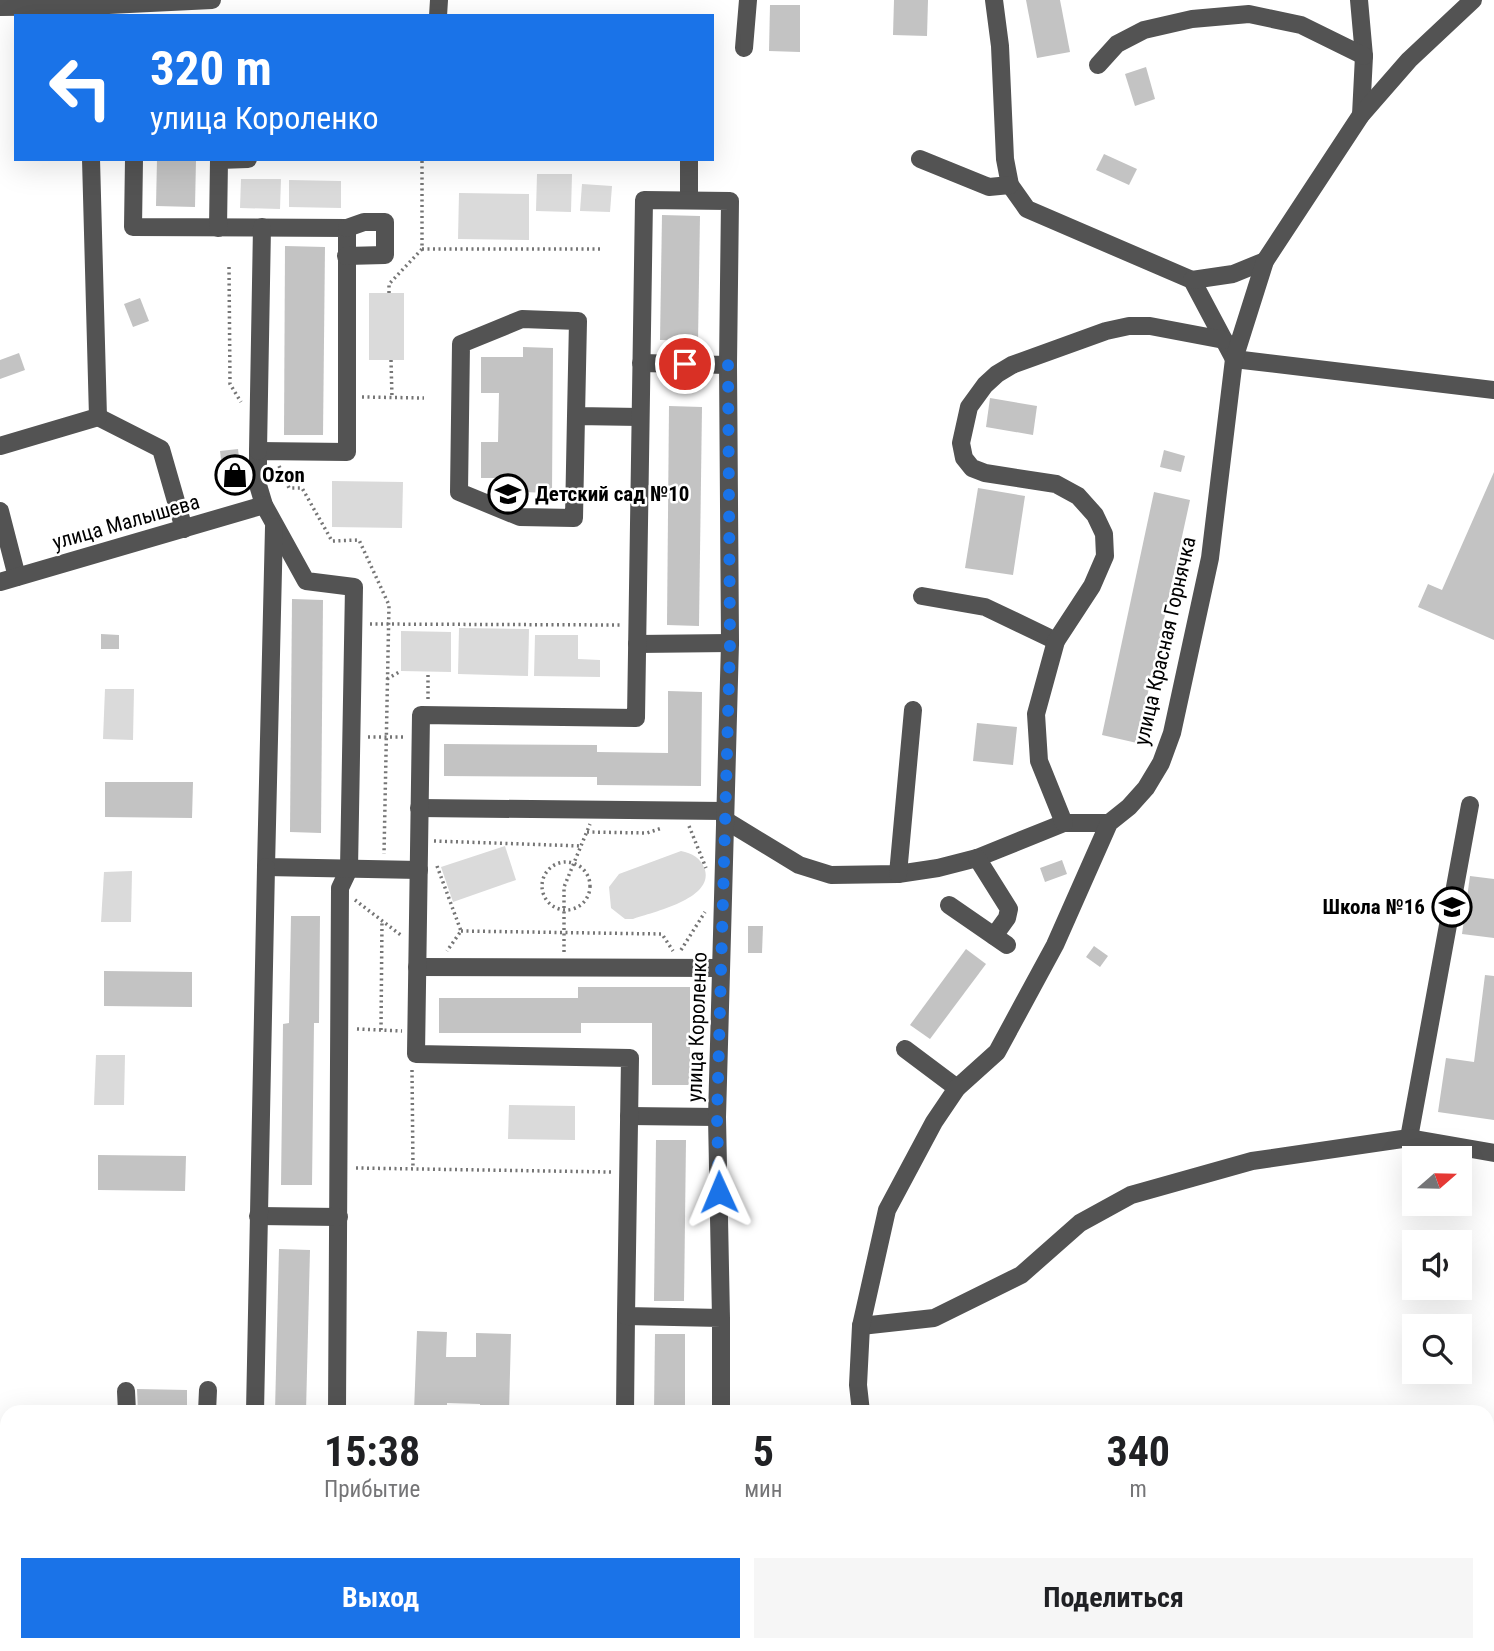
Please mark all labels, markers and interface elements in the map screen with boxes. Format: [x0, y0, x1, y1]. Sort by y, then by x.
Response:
text: 320 m [150, 40, 272, 97]
icon: left [35, 42, 126, 133]
text: улица Короленко [150, 99, 379, 137]
pin [655, 334, 715, 394]
icon: arrive [666, 345, 704, 383]
shop icon: Ozon [214, 454, 256, 496]
place label: Ozon [262, 463, 305, 487]
school or university icon: Детский сад №10 [487, 473, 529, 515]
place label: Детский сад №10 [535, 482, 689, 506]
street label: улица Малышева [50, 490, 202, 554]
street label: улица Красная Горнячка [1129, 534, 1201, 748]
school or university icon: Школа №16 [1431, 886, 1473, 928]
place label: Школа №16 [1322, 895, 1425, 919]
street label: улица Короленко [682, 952, 712, 1102]
north arrow [1402, 1146, 1472, 1216]
map controls [1402, 1146, 1472, 1384]
position arrow [682, 1155, 756, 1229]
button: sound [1402, 1230, 1472, 1300]
button: search [1402, 1314, 1472, 1384]
text: 15:38 [324, 1427, 420, 1476]
text: 5 [753, 1427, 774, 1476]
text: 340 [1106, 1427, 1170, 1476]
text: Прибытие [324, 1476, 420, 1503]
text: мин [744, 1476, 783, 1503]
text: m [1130, 1476, 1147, 1503]
button: Выход [21, 1558, 740, 1638]
button: Поделиться [754, 1558, 1473, 1638]

